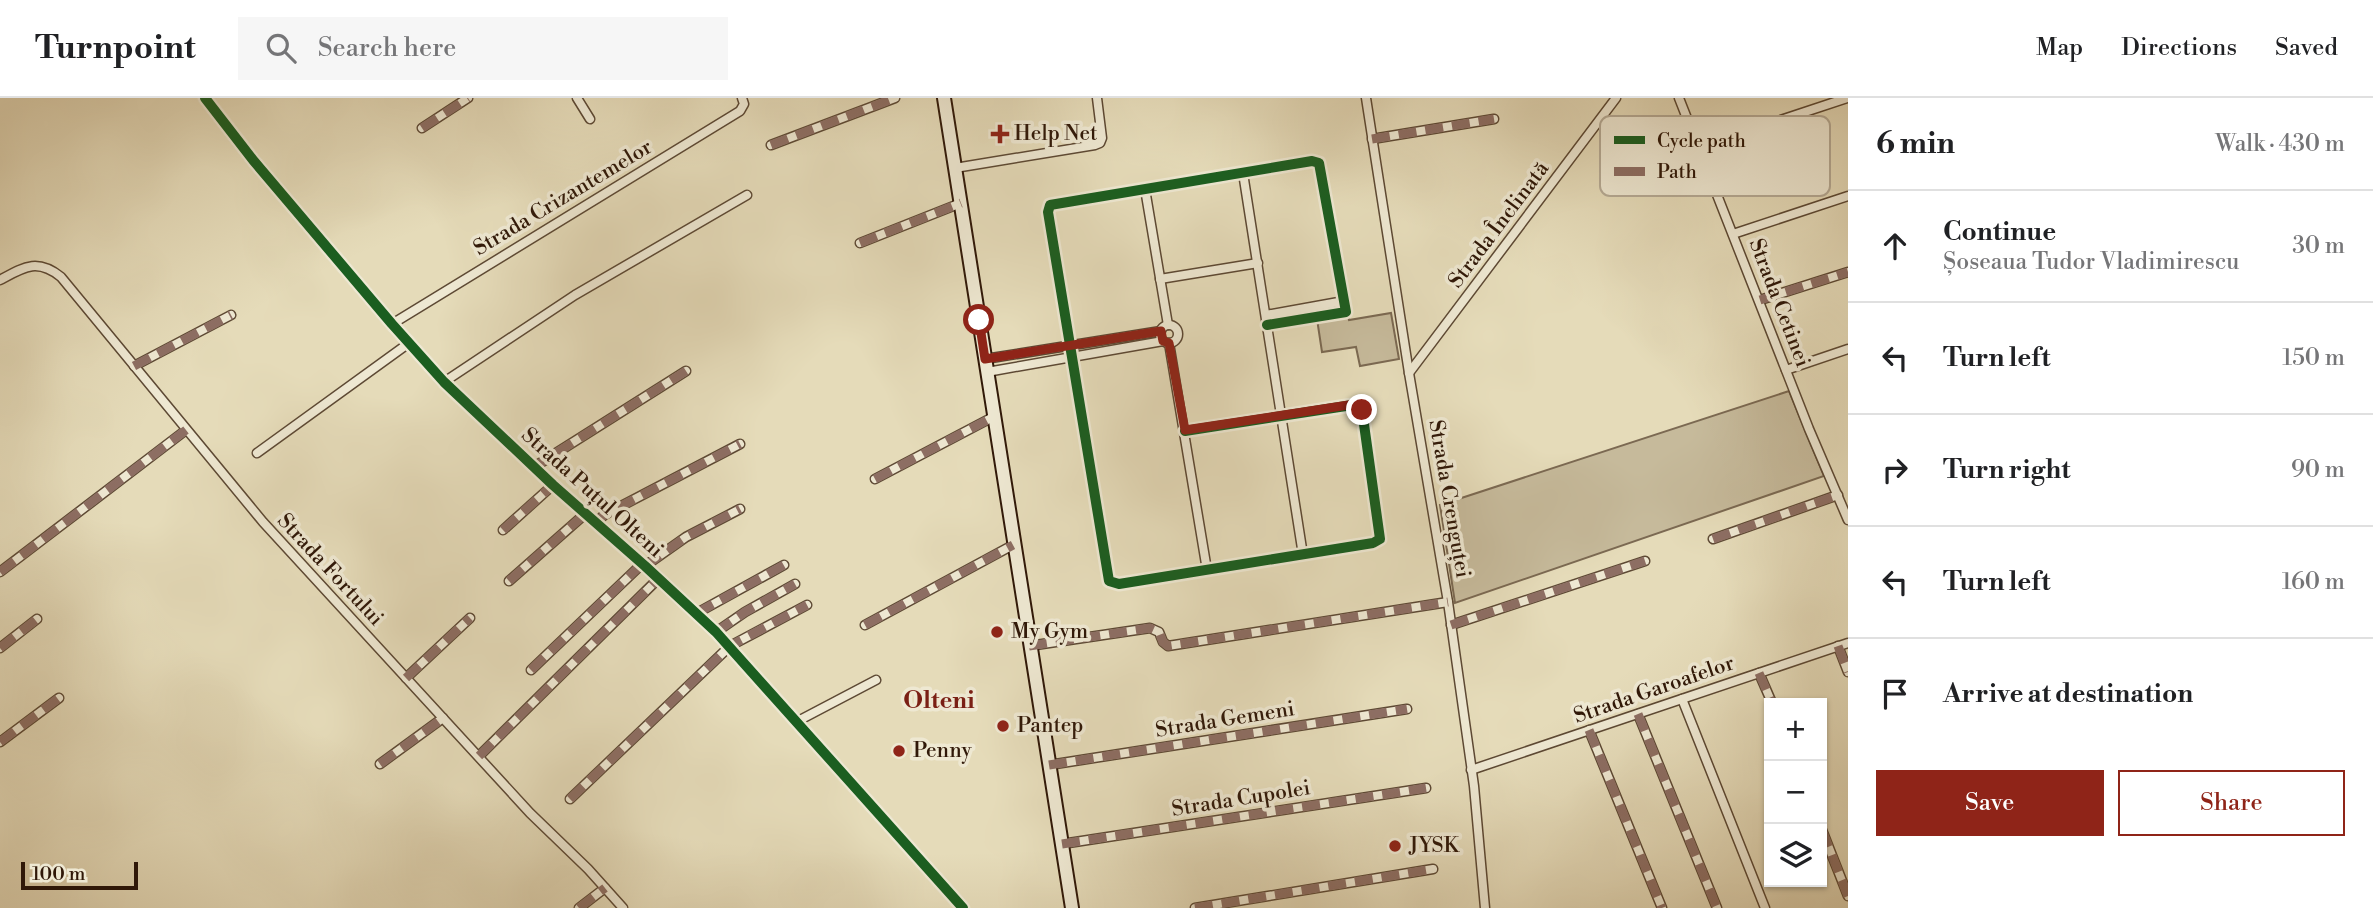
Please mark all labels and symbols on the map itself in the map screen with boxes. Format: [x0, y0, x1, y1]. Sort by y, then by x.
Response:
legend [1600, 116, 1830, 196]
place label: Help Net [1014, 121, 1098, 147]
marker: Help Net [992, 126, 1008, 142]
text: Cycle path [1657, 129, 1746, 153]
street label: Strada Crizantemelor [469, 134, 657, 262]
street label: Strada Înclinată [1441, 155, 1555, 293]
text: Path [1657, 160, 1697, 184]
street label: Strada Cetinei [1743, 235, 1815, 371]
route start [963, 304, 994, 335]
route end [1346, 394, 1377, 425]
street label: Strada Crenguței [1422, 418, 1476, 580]
street label: Strada Puțul Olteni [516, 422, 669, 564]
street label: Strada Fortului [271, 508, 389, 632]
place label: My Gym [1011, 619, 1088, 645]
marker: My Gym [989, 624, 1005, 640]
street label: Strada Garoafelor [1570, 650, 1738, 730]
district label: Olteni [903, 686, 975, 716]
street label: Strada Gemeni [1154, 696, 1296, 744]
place label: Pantep [1017, 713, 1083, 739]
marker: Pantep [995, 718, 1011, 734]
place label: Penny [913, 738, 972, 764]
marker: Penny [891, 743, 907, 759]
street label: Strada Cupolei [1170, 775, 1312, 823]
place label: JYSK [1408, 833, 1461, 859]
marker: JYSK [1387, 838, 1403, 854]
scale bar [21, 859, 138, 891]

